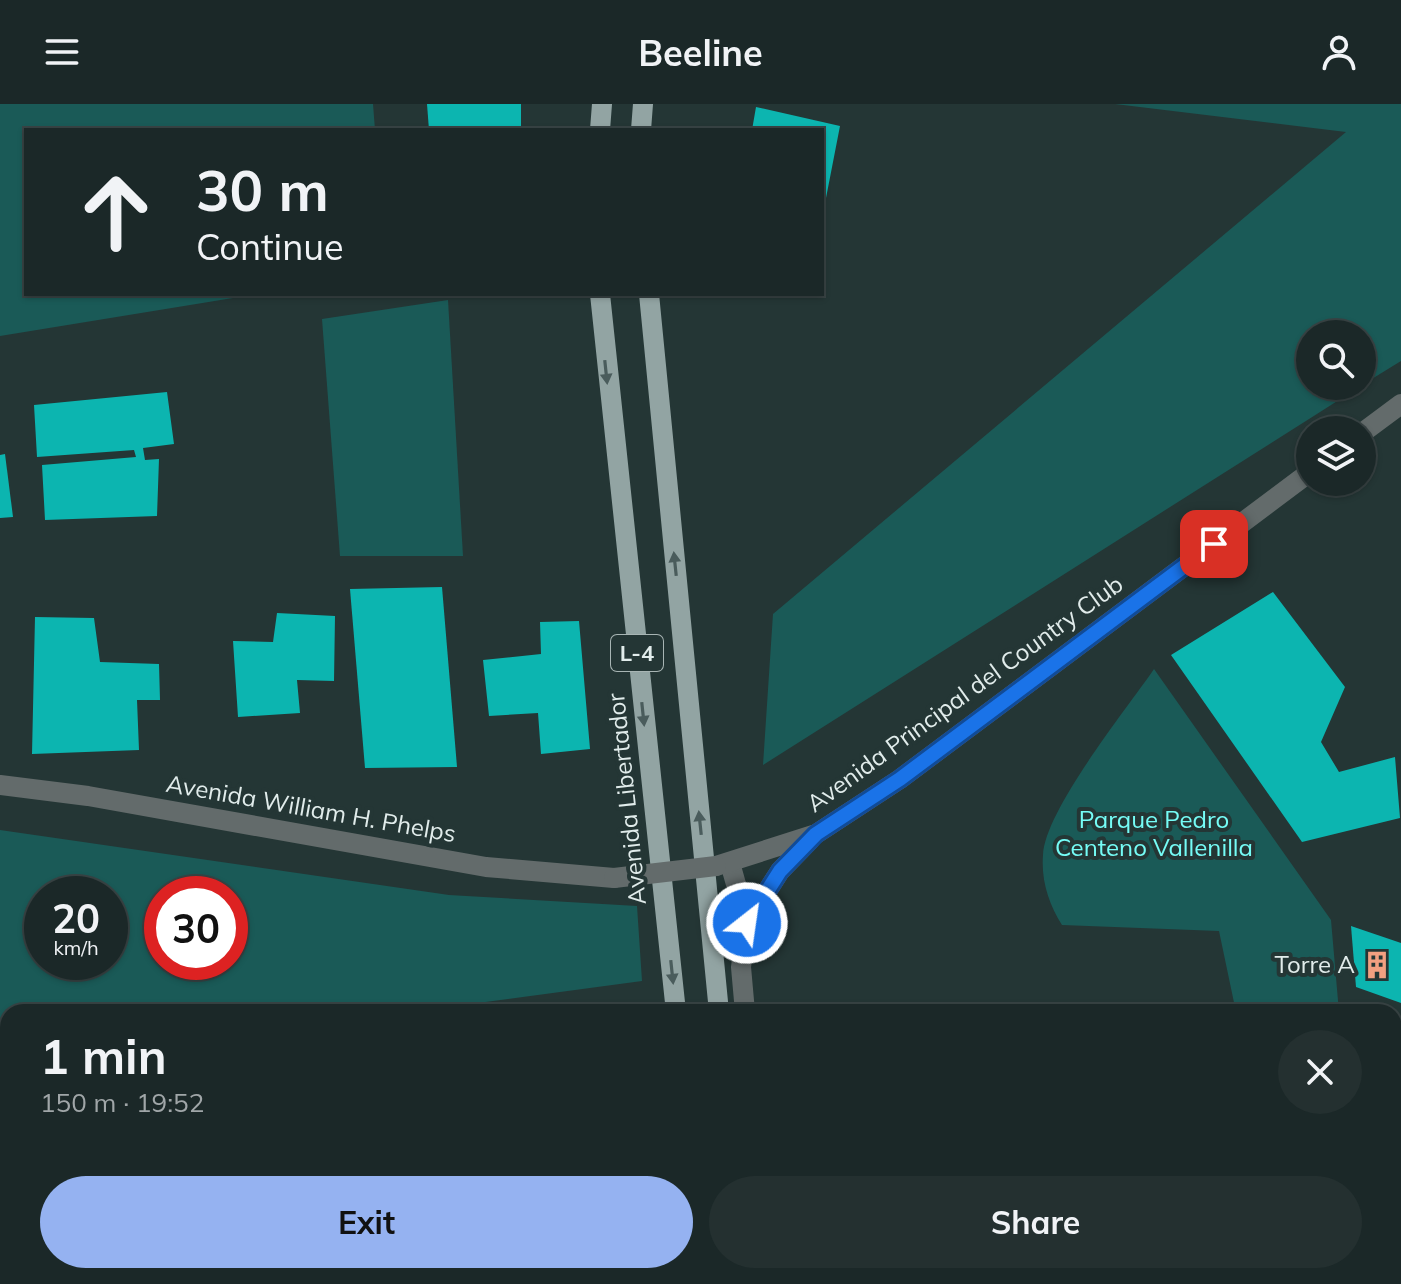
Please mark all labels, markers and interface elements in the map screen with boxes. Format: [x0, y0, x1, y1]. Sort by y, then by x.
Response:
icon: menu [40, 30, 84, 74]
text: Beeline [638, 30, 763, 75]
icon: person [1317, 30, 1361, 74]
text: 30 m [196, 155, 329, 225]
icon: ahead [64, 160, 168, 264]
text: Continue [196, 224, 344, 269]
map controls [1296, 320, 1376, 496]
button: search [1296, 320, 1376, 400]
one-way arrow [600, 360, 613, 385]
button: layers [1296, 416, 1376, 496]
pin [1180, 510, 1248, 578]
icon: arrive [1192, 522, 1236, 566]
one-way arrow [668, 551, 681, 576]
street label: Avenida Principal del Country Club [800, 568, 1128, 818]
road number: L-4 [611, 635, 663, 671]
street label: Avenida Libertador [600, 691, 652, 906]
one-way arrow [637, 702, 650, 727]
street label: Avenida William H. Phelps [164, 768, 458, 848]
park label: Parque Pedro Centeno Vallenilla [1055, 804, 1253, 862]
one-way arrow [694, 810, 707, 835]
speed limit sign: 30 [144, 876, 248, 980]
position arrow [705, 881, 789, 965]
text: 20 [52, 893, 100, 943]
text: km/h [53, 935, 99, 960]
place label: Torre A [1274, 949, 1355, 979]
building icon: Torre A [1362, 950, 1392, 980]
one-way arrow [665, 960, 678, 985]
text: 1 min [40, 1026, 167, 1086]
button: close [1278, 1030, 1362, 1114]
text: 150 m · 19:52 [40, 1086, 204, 1119]
button: Exit [40, 1176, 693, 1268]
button: Share [709, 1176, 1362, 1268]

